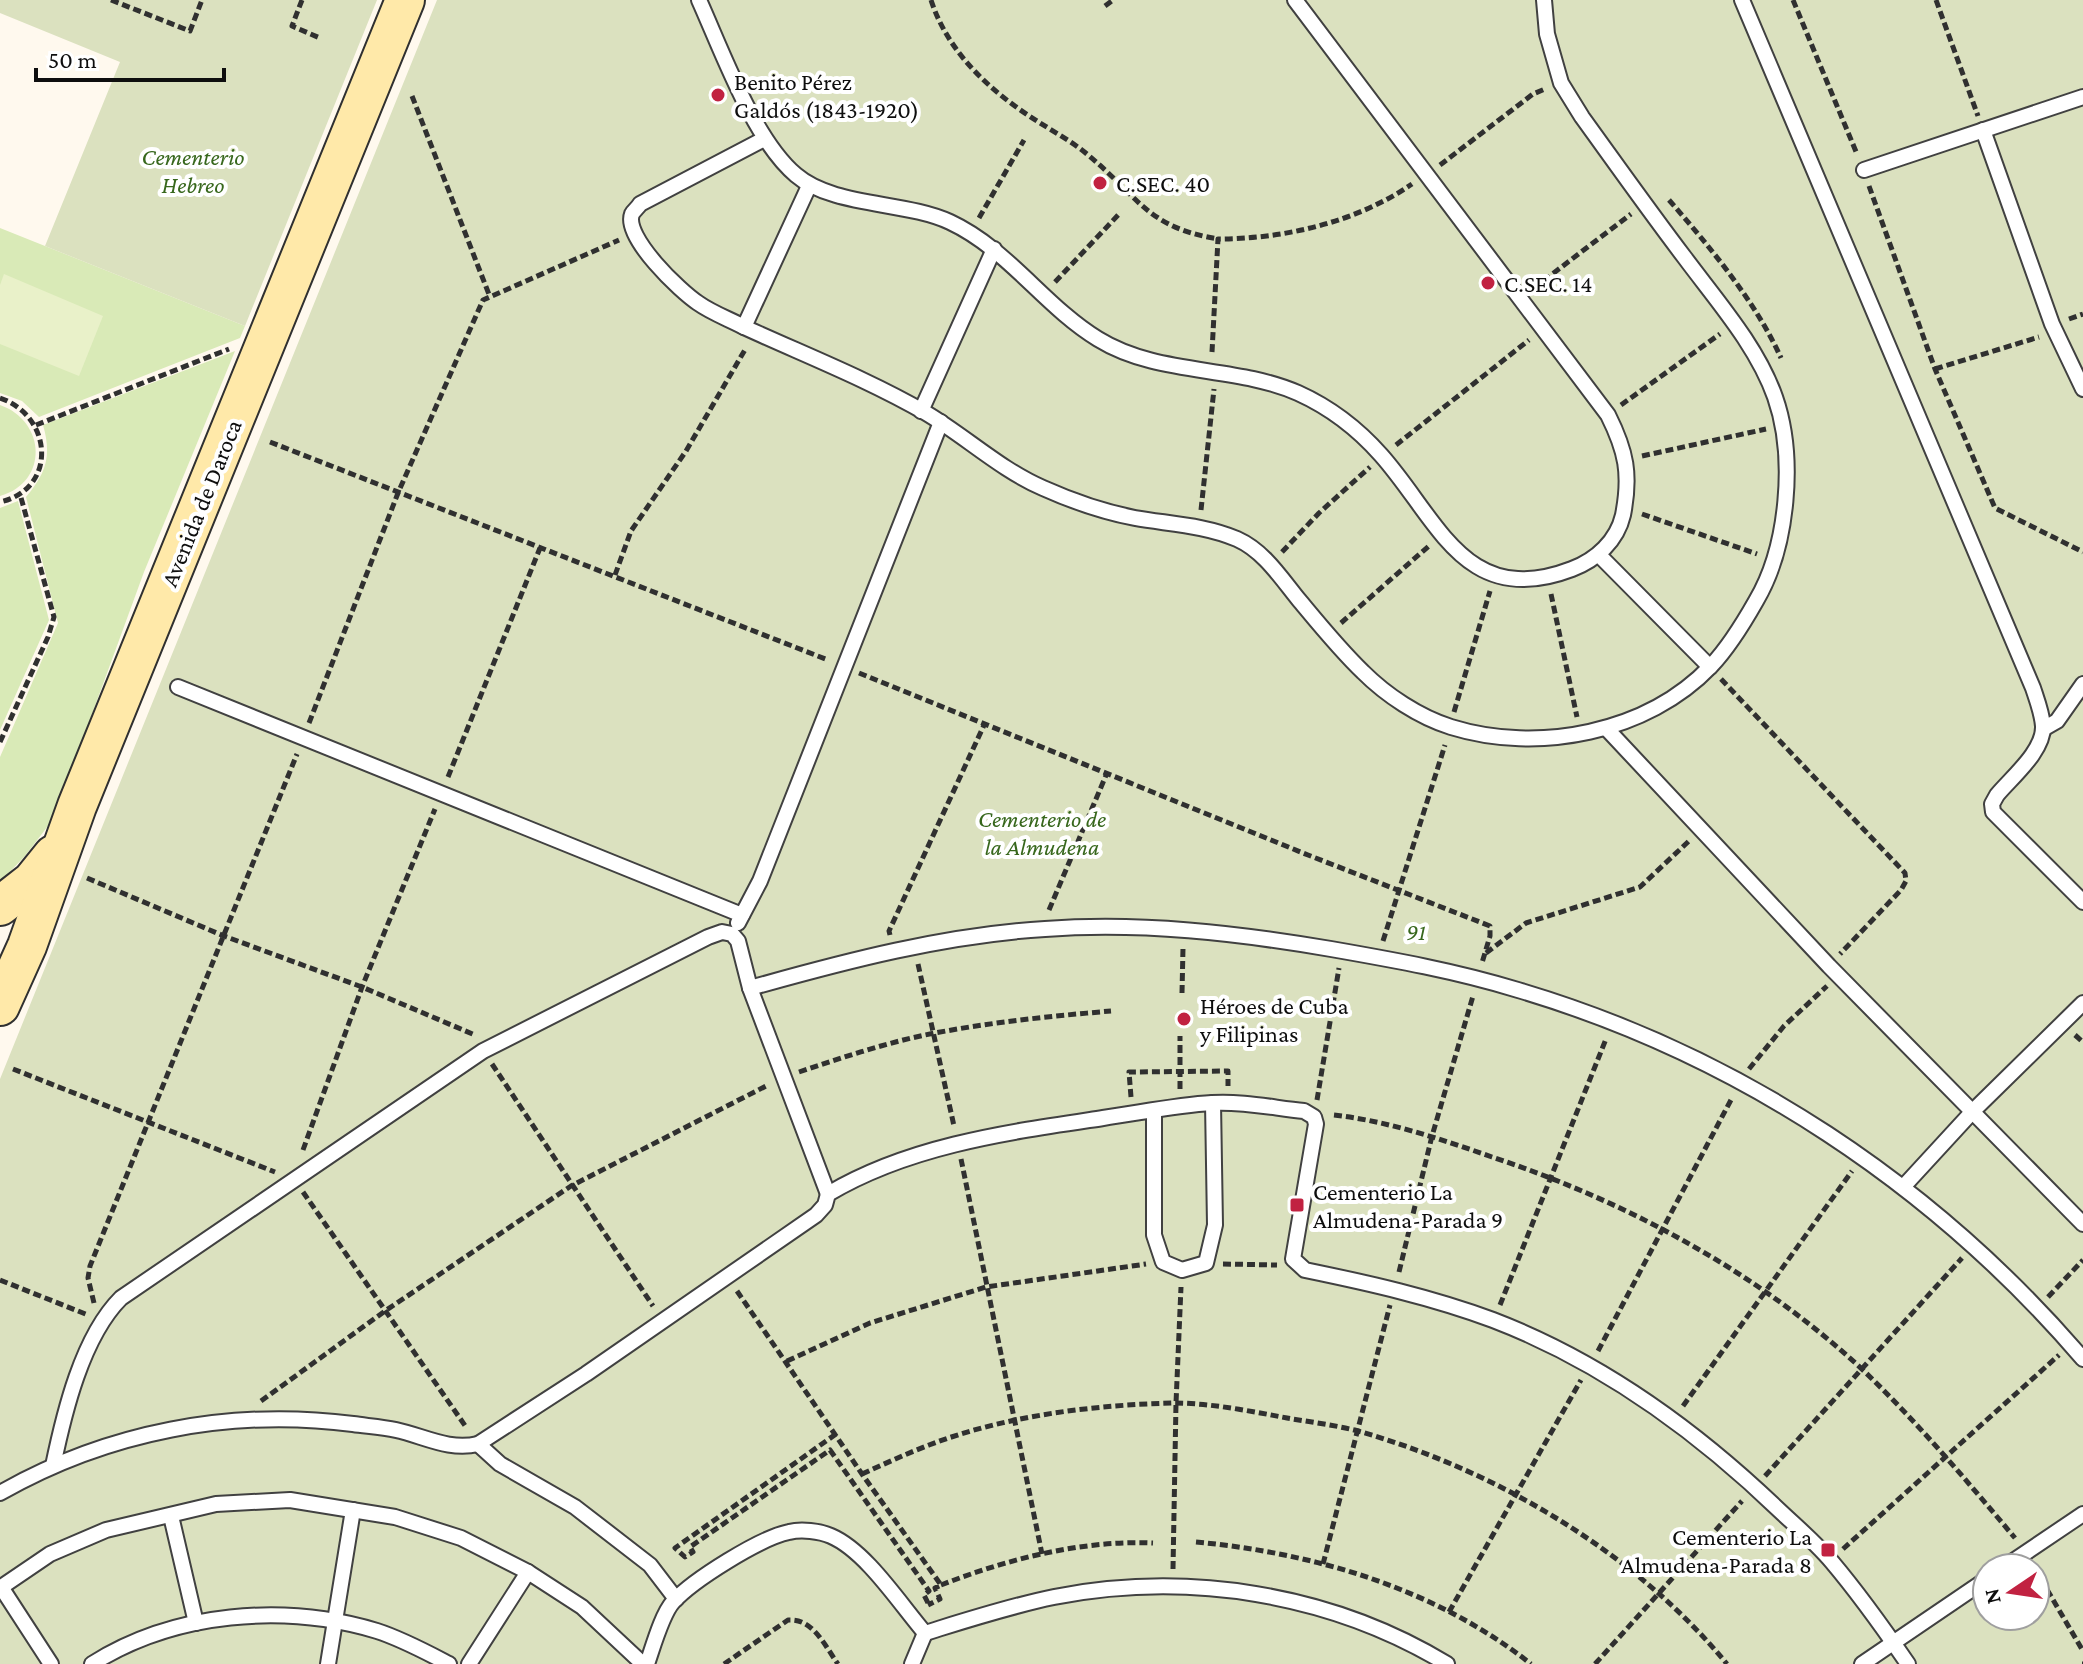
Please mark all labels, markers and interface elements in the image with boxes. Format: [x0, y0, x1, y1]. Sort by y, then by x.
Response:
scale bar [36, 32, 224, 82]
text: 50 m [48, 46, 97, 73]
place label: Benito Pérez Galdós (1843-1920) [734, 68, 919, 124]
marker: Benito Pérez Galdós (1843-1920) [709, 86, 727, 104]
park label: Cementerio Hebreo [141, 143, 245, 198]
place label: C.SEC. 40 [1116, 170, 1210, 197]
marker: C.SEC. 40 [1091, 174, 1109, 192]
place label: C.SEC. 14 [1504, 270, 1592, 297]
marker: C.SEC. 14 [1479, 274, 1497, 292]
street label: Avenida de Daroca [155, 416, 247, 590]
park label: Cementerio de la Almudena [978, 805, 1106, 860]
park label: 91 [1406, 918, 1426, 945]
place label: Héroes de Cuba y Filipinas [1199, 992, 1349, 1047]
marker: Héroes de Cuba y Filipinas [1175, 1010, 1193, 1028]
place label: Cementerio La Almudena-Parada 9 [1313, 1178, 1503, 1233]
marker: Cementerio La Almudena-Parada 9 [1288, 1196, 1306, 1214]
place label: Cementerio La Almudena-Parada 8 [1621, 1523, 1812, 1578]
marker: Cementerio La Almudena-Parada 8 [1819, 1541, 1837, 1559]
north arrow [1971, 1552, 2051, 1632]
text: N [1978, 1586, 2006, 1607]

